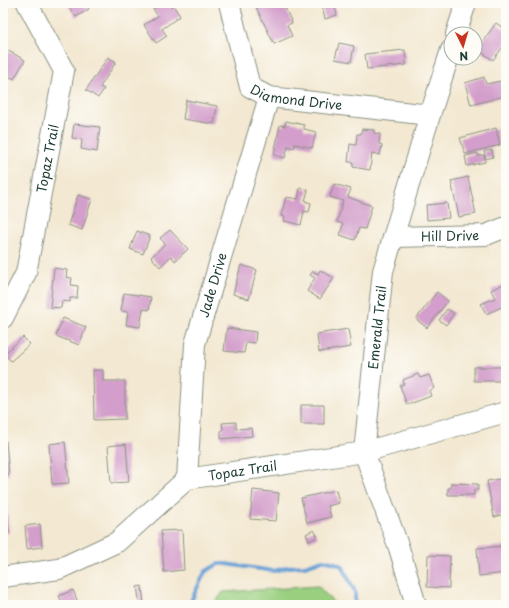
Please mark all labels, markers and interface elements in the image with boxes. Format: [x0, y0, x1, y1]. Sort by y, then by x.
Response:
north arrow [443, 26, 483, 66]
text: N [459, 48, 469, 65]
street label: Diamond Drive [247, 79, 343, 114]
street label: Topaz Trail [31, 123, 63, 194]
street label: Hill Drive [421, 225, 479, 245]
street label: Jade Drive [194, 250, 231, 319]
street label: Emerald Trail [363, 284, 390, 370]
street label: Topaz Trail [207, 455, 278, 485]

